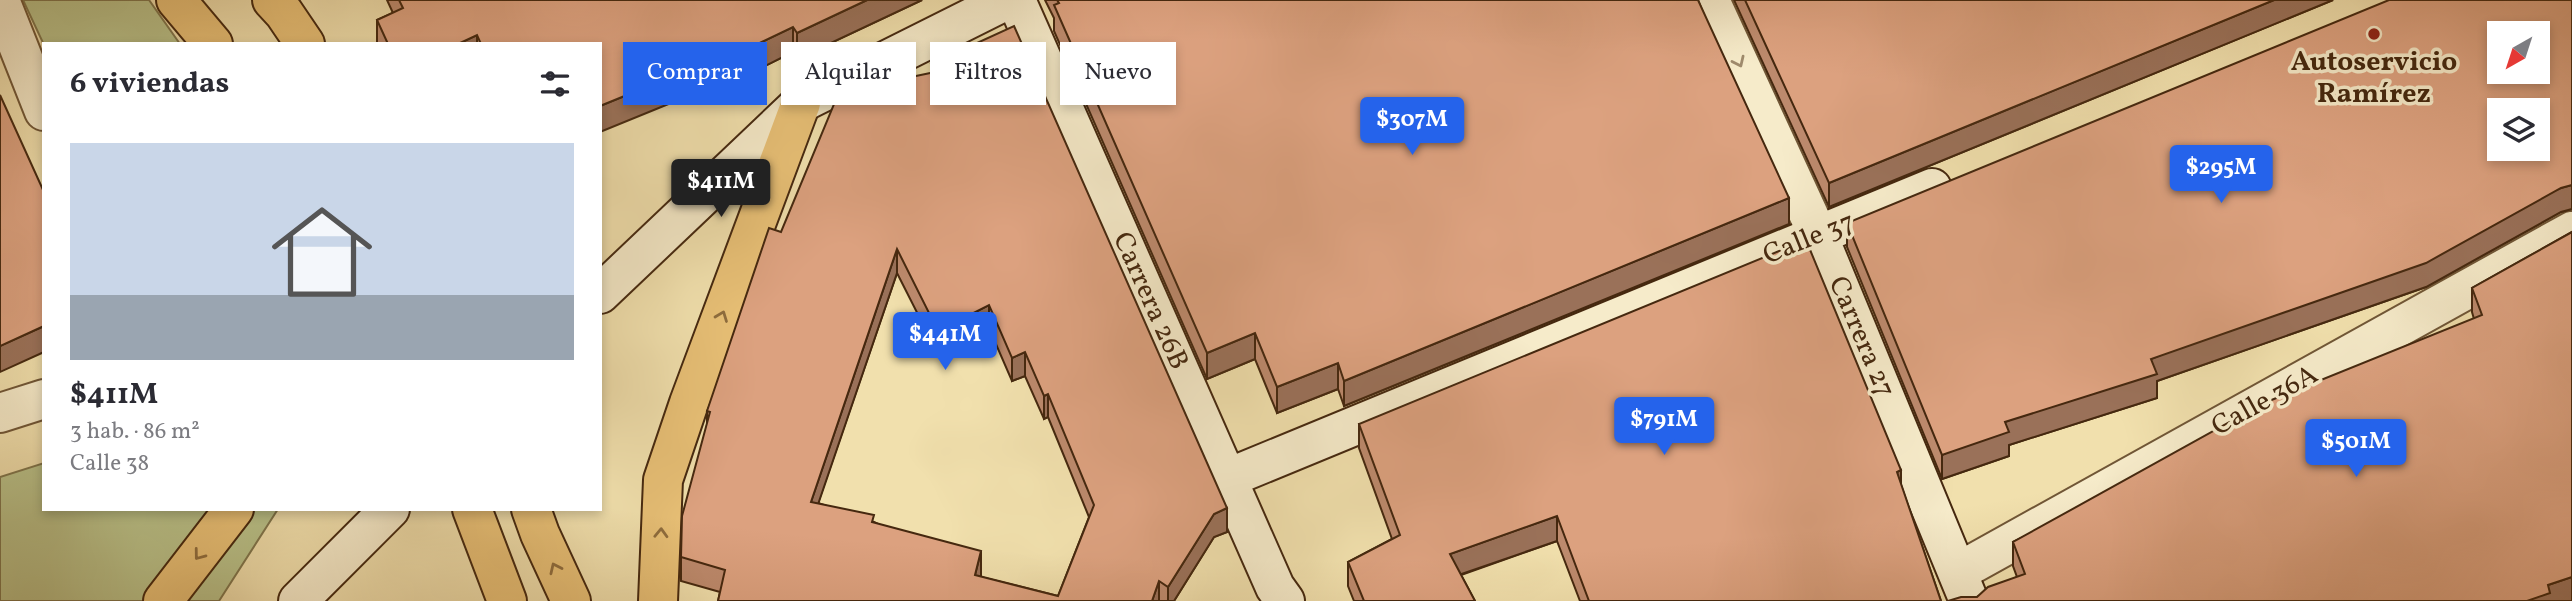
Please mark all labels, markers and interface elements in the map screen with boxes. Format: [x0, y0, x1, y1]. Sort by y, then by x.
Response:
north arrow [2487, 21, 2550, 84]
map controls [2487, 21, 2550, 161]
marker: Autoservicio Ramírez [2366, 26, 2382, 42]
chip: Comprar [623, 42, 767, 105]
chip: Alquilar [781, 42, 916, 105]
chip: Filtros [930, 42, 1046, 105]
chip: Nuevo [1060, 42, 1176, 105]
place label: Autoservicio Ramírez [2291, 43, 2457, 114]
one-way arrow [1730, 55, 1744, 67]
text: 6 viviendas [70, 63, 229, 105]
icon: filters [536, 65, 574, 103]
pin: $307M [1363, 97, 1461, 157]
button: layers [2487, 98, 2550, 161]
text: $307M [1376, 104, 1448, 136]
pin: $295M [2172, 146, 2270, 205]
text: $295M [2186, 152, 2256, 184]
pin: $411M [672, 160, 770, 219]
text: $411M [687, 166, 755, 198]
icon: home [259, 189, 385, 315]
street label: Calle 37 [1757, 203, 1861, 275]
street label: Carrera 26B [1102, 226, 1198, 376]
street label: Carrera 27 [1818, 270, 1904, 404]
one-way arrow [713, 310, 727, 322]
pin: $441M [896, 312, 994, 372]
text: $441M [909, 319, 981, 351]
street label: Calle 36A [2205, 356, 2325, 446]
text: $411M [70, 374, 158, 416]
pin: $791M [1615, 398, 1713, 457]
text: $791M [1630, 404, 1698, 436]
text: 3 hab. · 86 m² [70, 416, 200, 448]
pin: $501M [2307, 420, 2405, 479]
text: $501M [2321, 426, 2391, 458]
text: Calle 38 [70, 448, 149, 480]
one-way arrow [653, 527, 668, 538]
one-way arrow [195, 548, 207, 560]
one-way arrow [550, 563, 564, 575]

